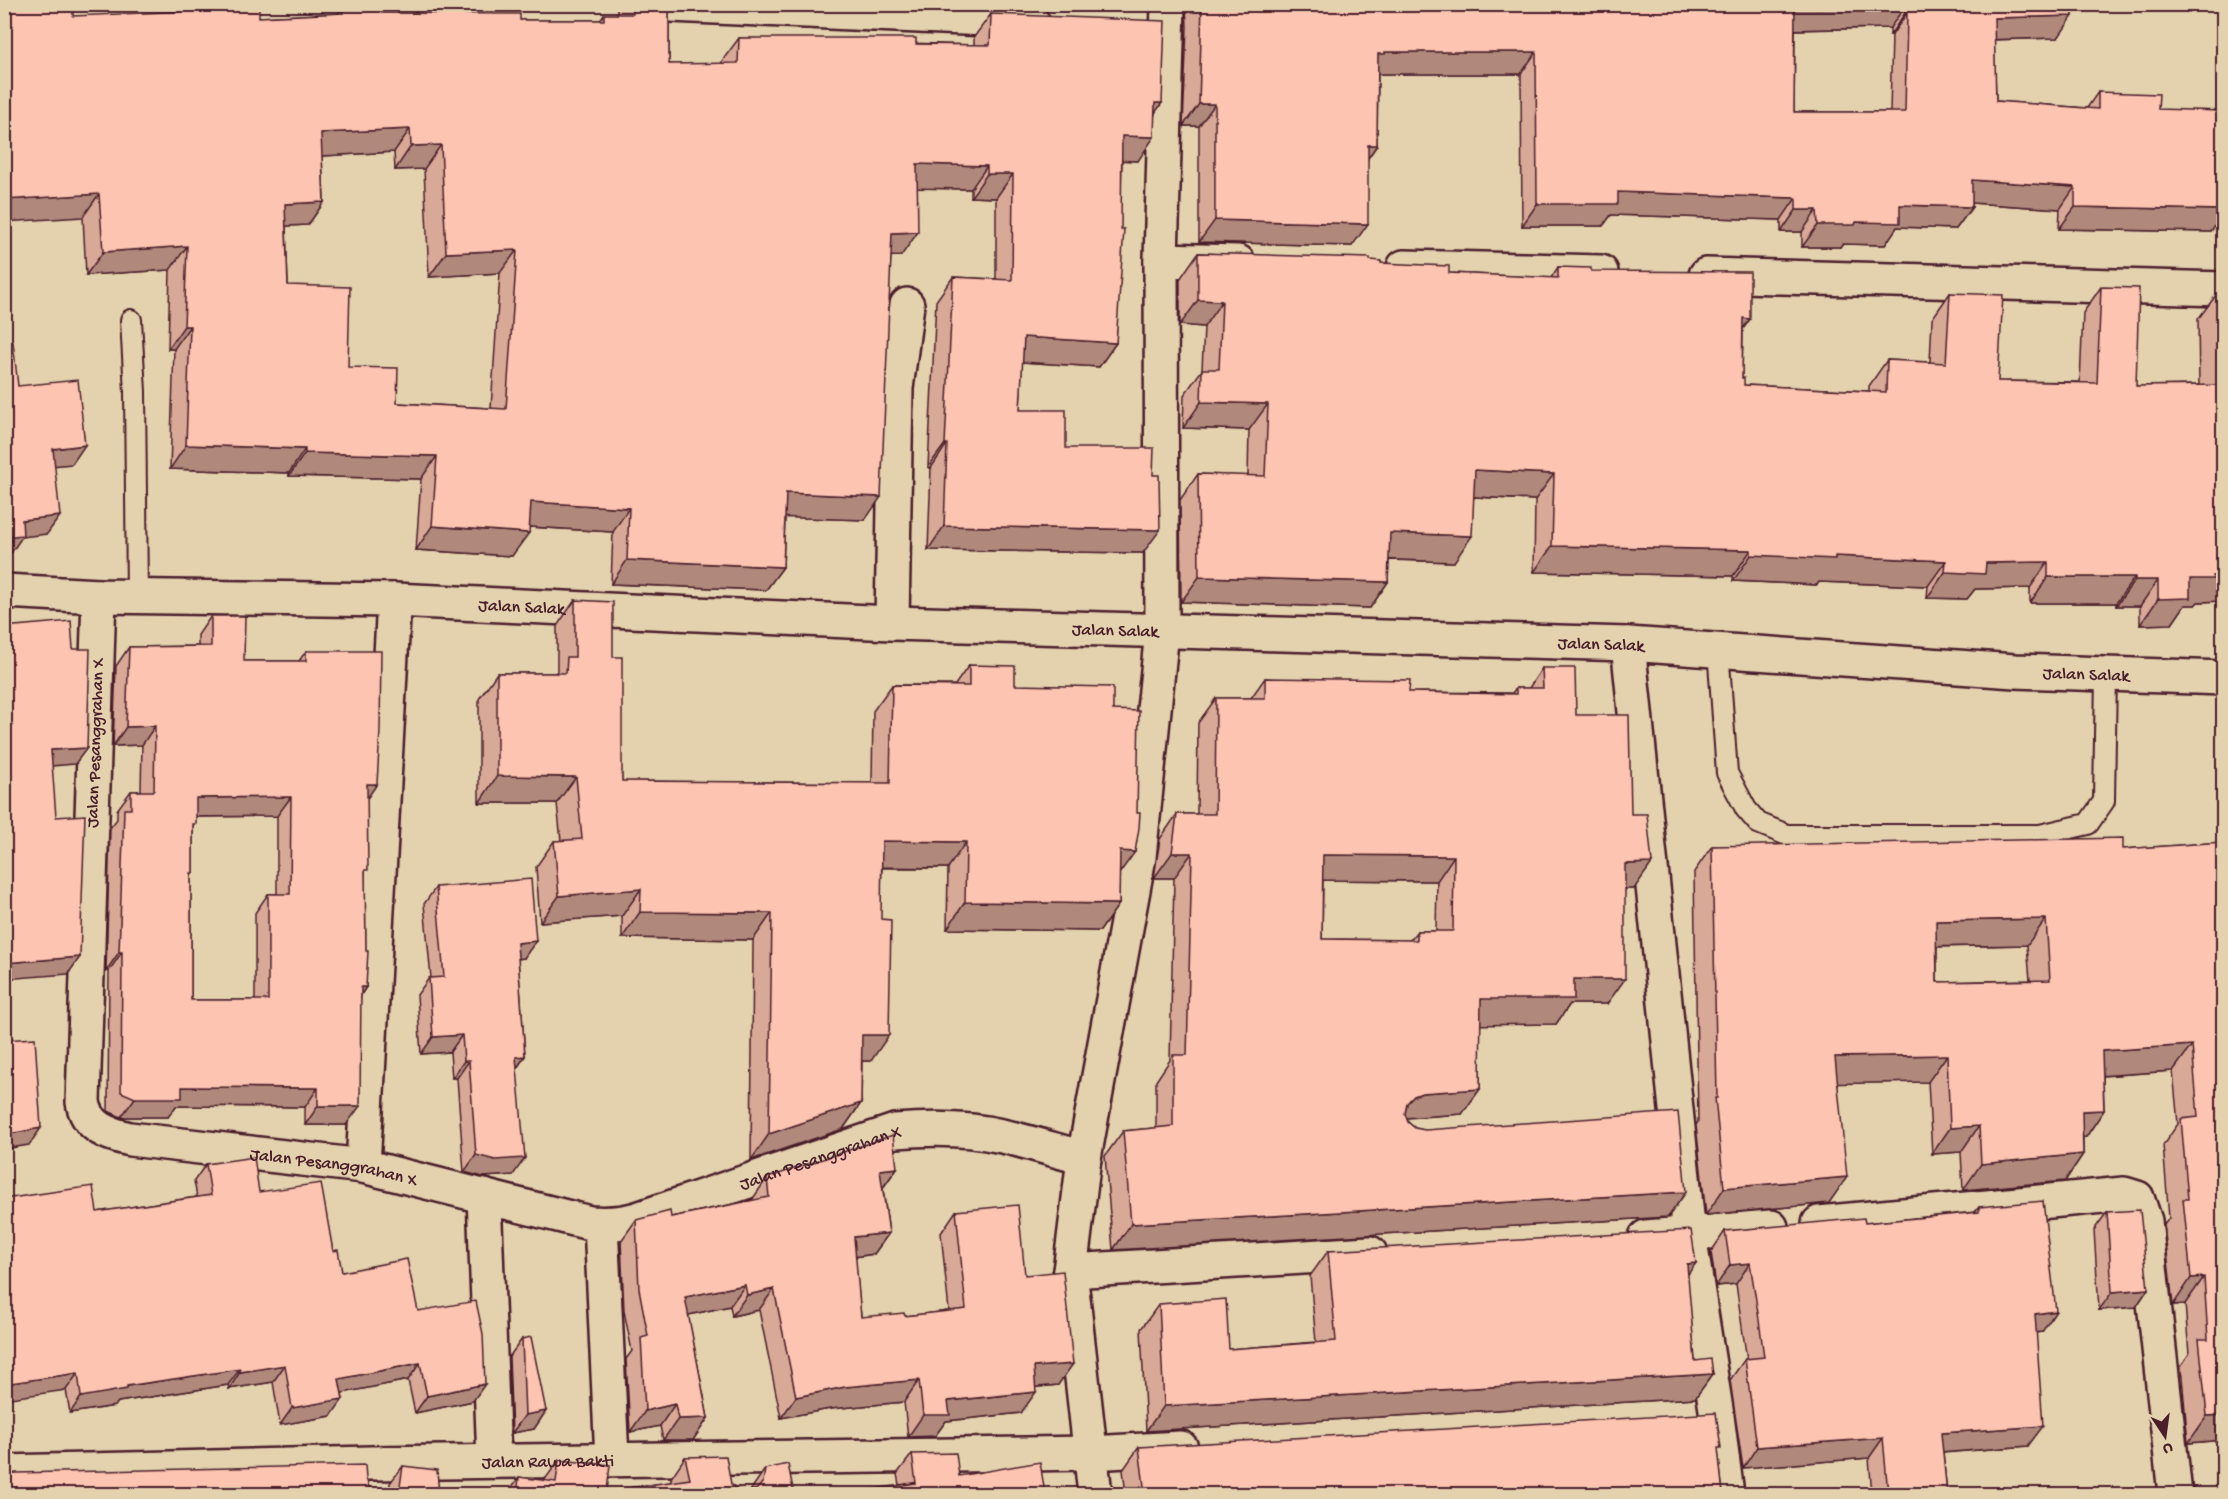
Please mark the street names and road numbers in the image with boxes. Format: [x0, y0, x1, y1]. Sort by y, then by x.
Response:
street label: Jalan Salak [478, 596, 567, 621]
street label: Jalan Salak [1072, 620, 1161, 644]
street label: Jalan Salak [1557, 634, 1647, 658]
street label: Jalan Pesanggrahan X [83, 657, 110, 828]
street label: Jalan Salak [2042, 664, 2132, 688]
street label: Jalan Pesanggrahan X [737, 1122, 903, 1196]
street label: Jalan Pesanggrahan X [248, 1145, 421, 1193]
street label: Jalan Rawa Bakti [482, 1452, 614, 1474]

